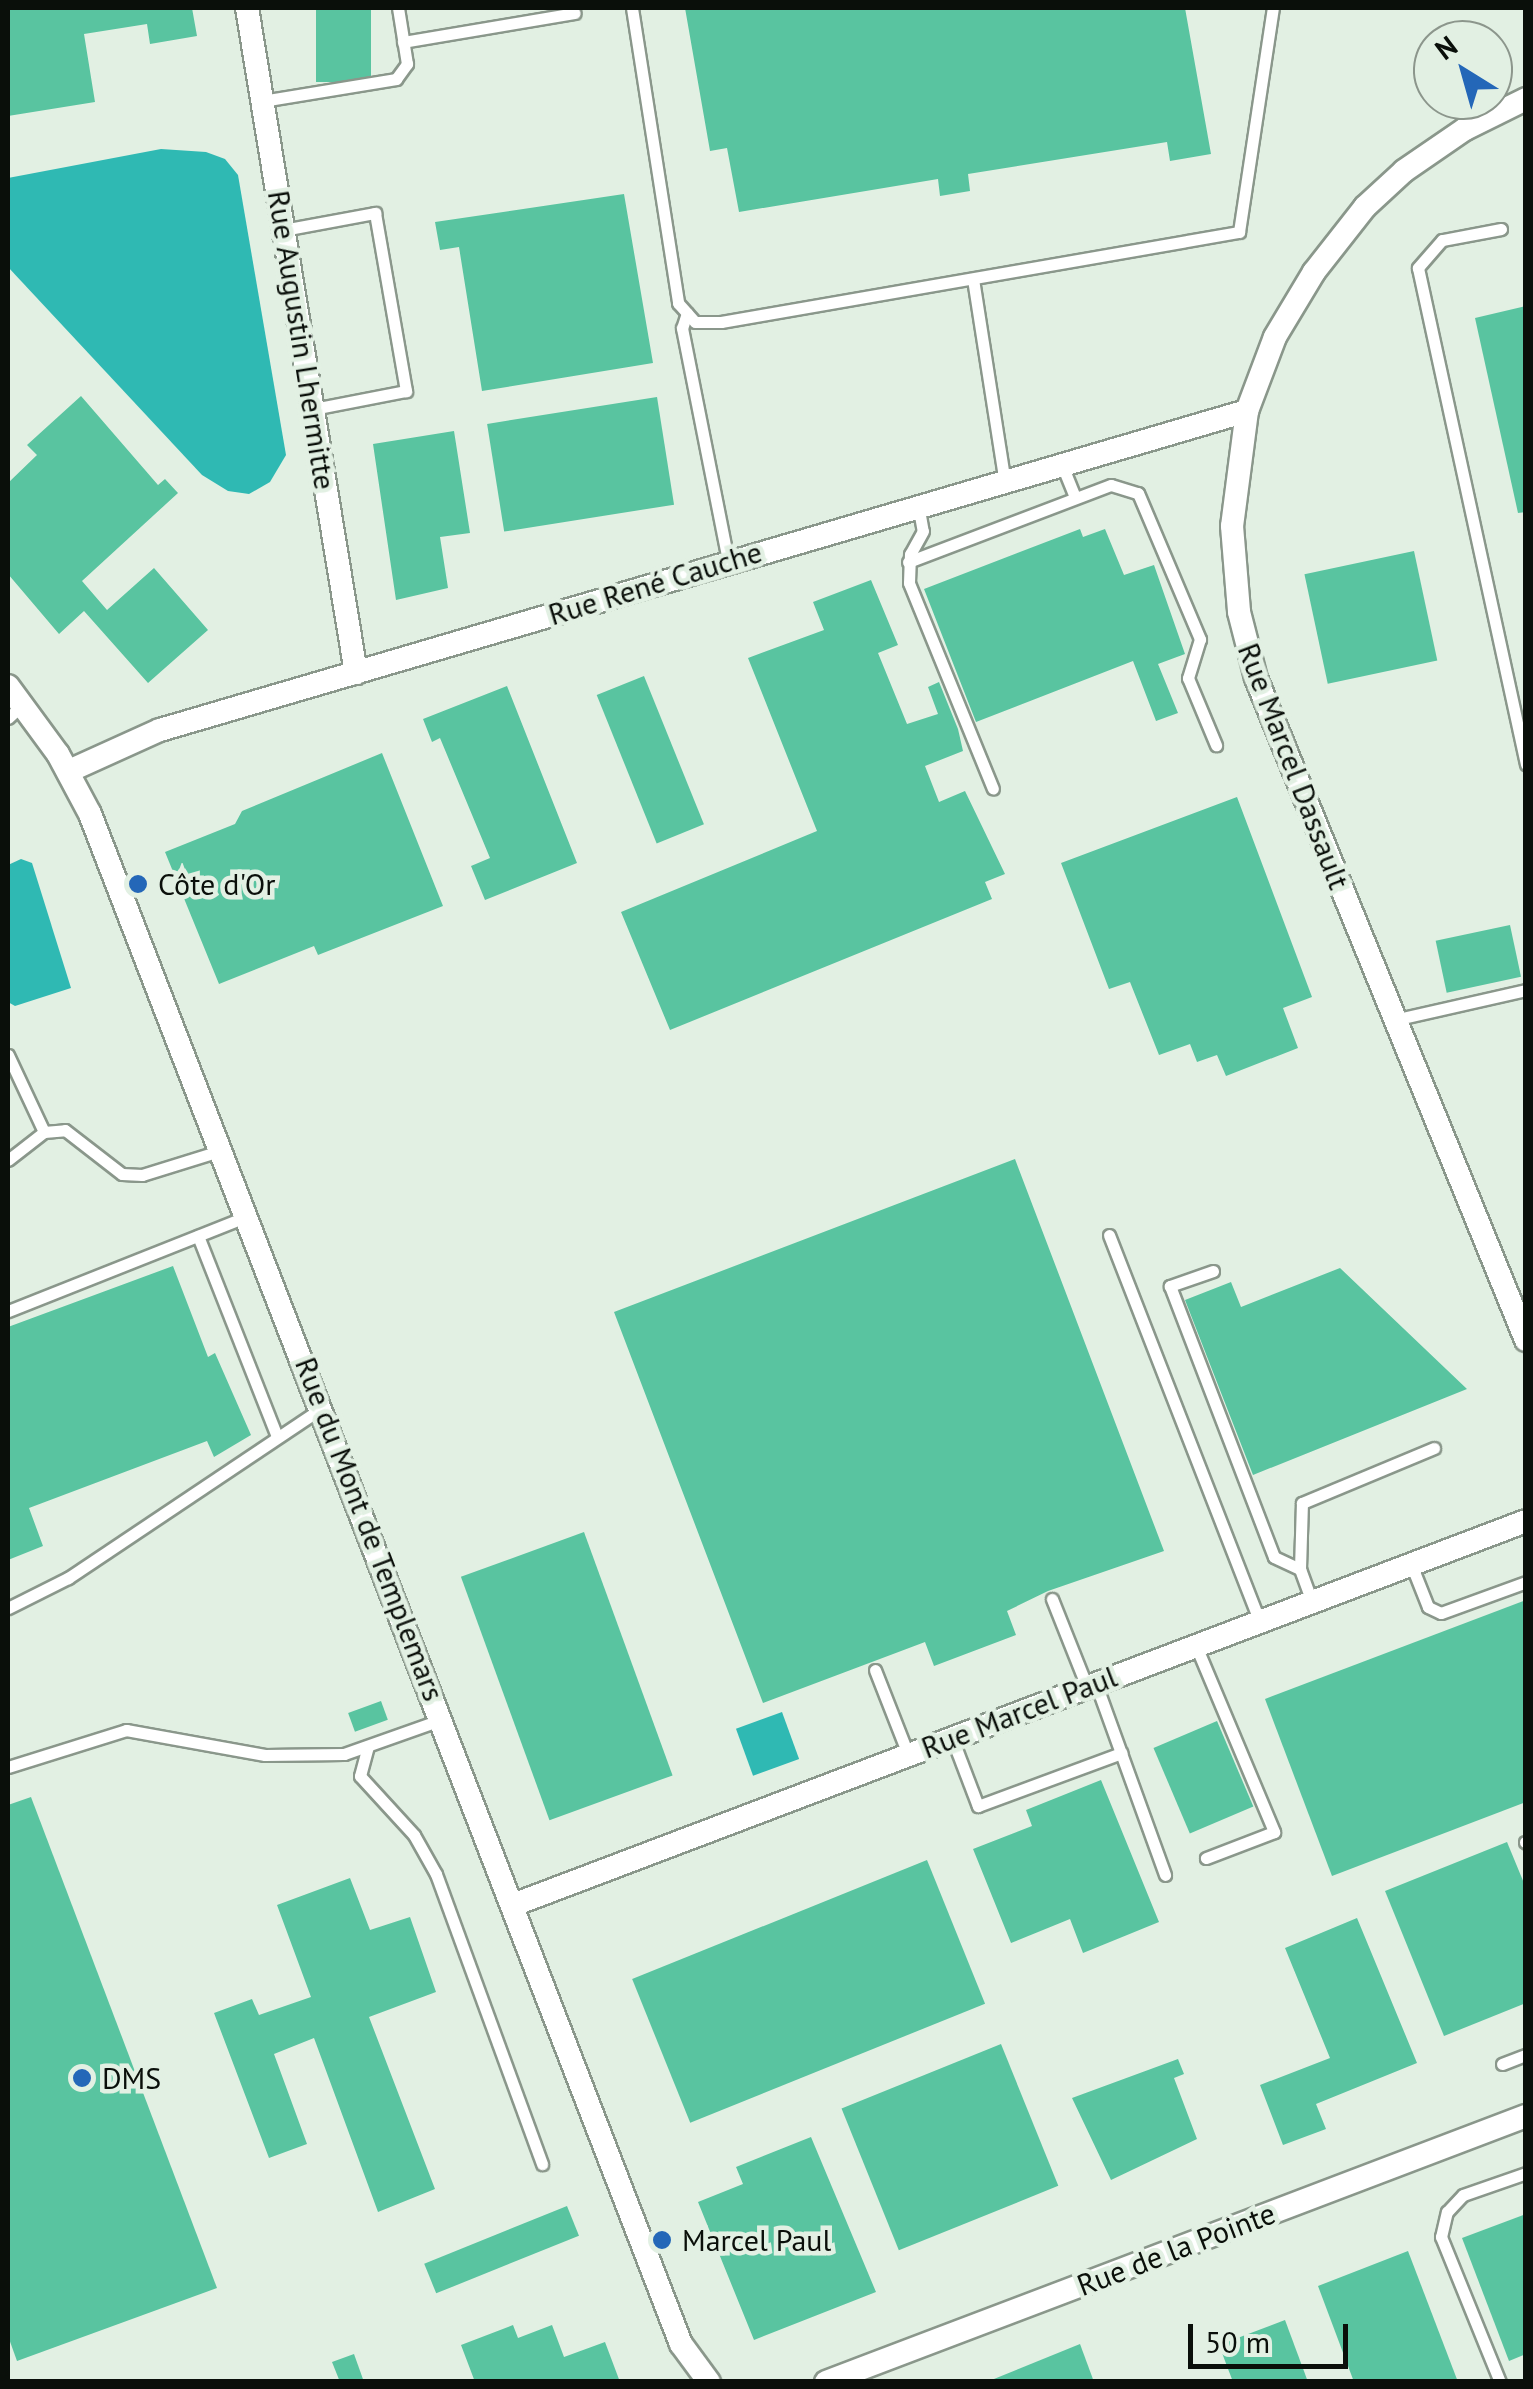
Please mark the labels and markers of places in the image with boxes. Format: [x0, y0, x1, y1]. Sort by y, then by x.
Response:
place label: Côte d'Or [158, 866, 275, 902]
marker: Côte d'Or [127, 873, 149, 895]
place label: DMS [102, 2060, 161, 2096]
marker: DMS [71, 2067, 93, 2089]
place label: Marcel Paul [682, 2222, 831, 2258]
marker: Marcel Paul [651, 2229, 673, 2251]

